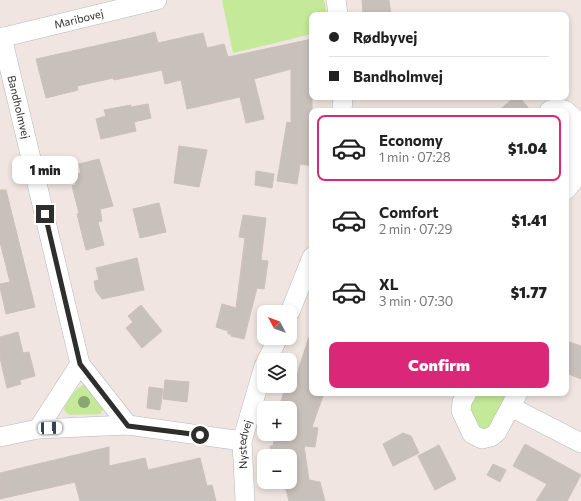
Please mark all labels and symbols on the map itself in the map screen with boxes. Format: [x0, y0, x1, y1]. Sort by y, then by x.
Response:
street label: Maribovej [53, 6, 105, 31]
street label: Bandholmvej [5, 74, 33, 140]
callout: 1 min [12, 156, 78, 184]
route end [36, 205, 54, 223]
north arrow [257, 305, 297, 345]
street label: Nystedvej [235, 418, 254, 469]
car [38, 422, 62, 434]
route start [191, 426, 209, 444]

